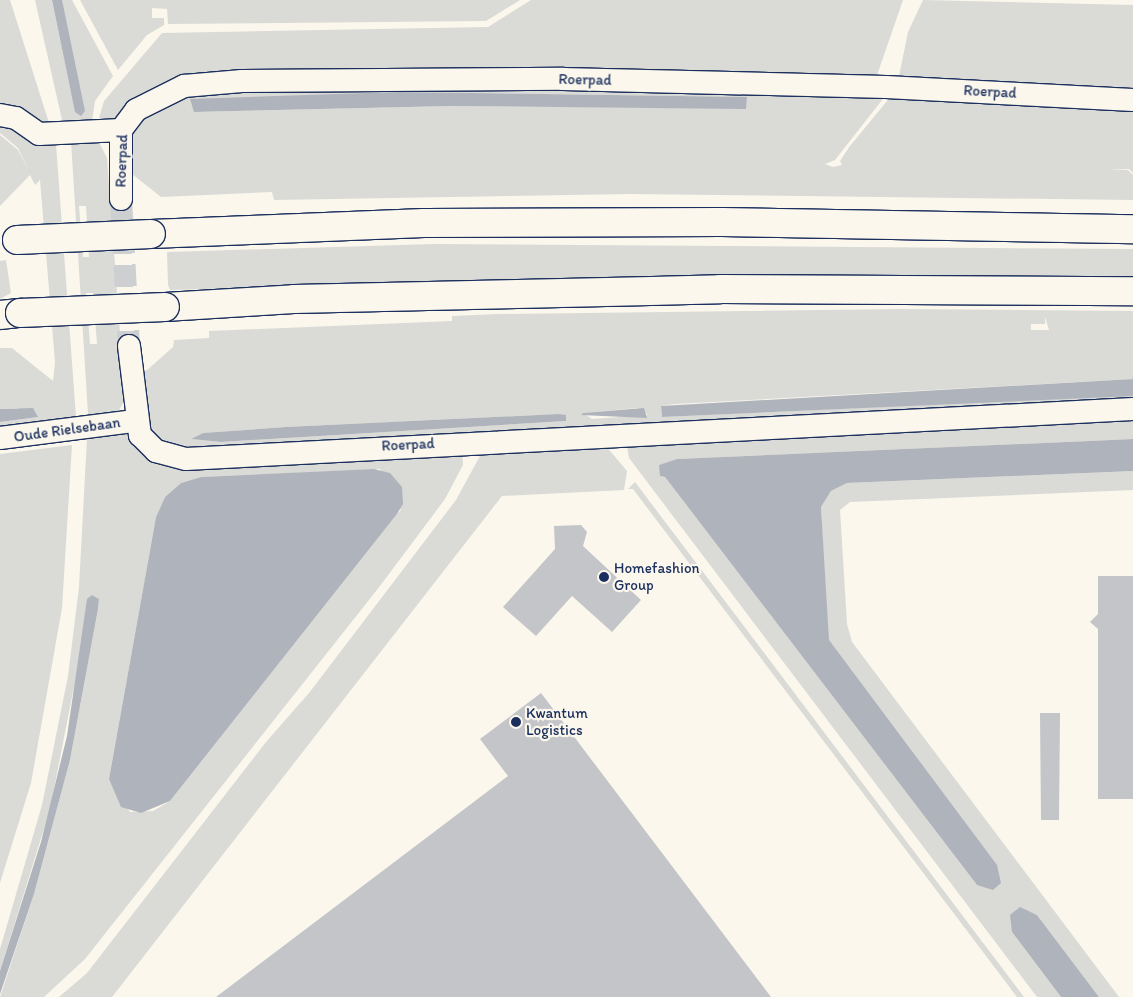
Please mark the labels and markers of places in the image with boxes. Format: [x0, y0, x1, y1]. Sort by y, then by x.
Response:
place label: Homefashion Group [614, 559, 700, 594]
marker: Homefashion Group [598, 571, 610, 583]
place label: Kwantum Logistics [526, 704, 588, 739]
marker: Kwantum Logistics [510, 716, 522, 728]

